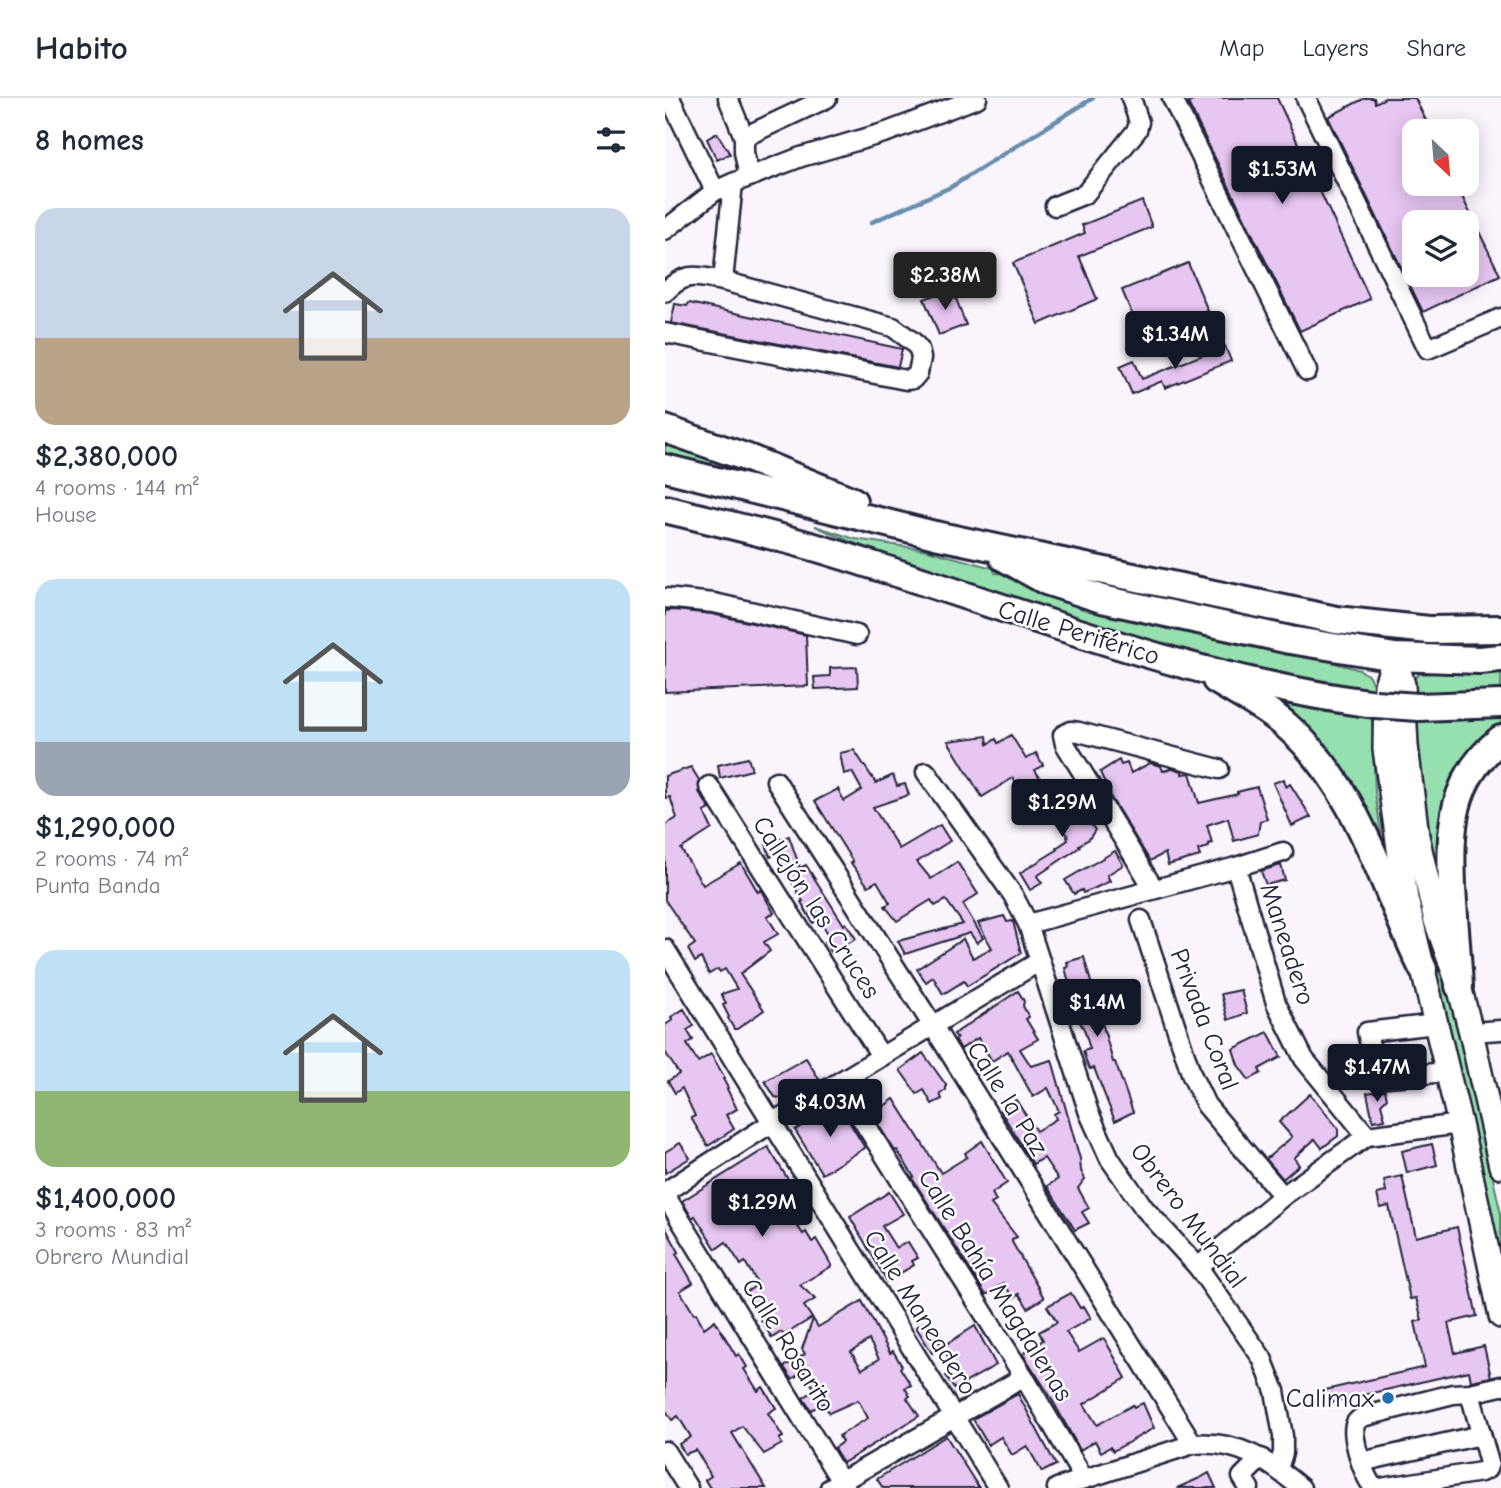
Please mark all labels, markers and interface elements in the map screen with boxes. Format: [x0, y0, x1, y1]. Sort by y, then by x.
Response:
text: Habito [35, 29, 128, 67]
text: Map [1219, 34, 1265, 62]
text: Layers [1303, 34, 1368, 62]
text: Share [1406, 34, 1466, 62]
north arrow [1402, 119, 1479, 196]
map controls [1402, 119, 1479, 287]
icon: filters [592, 121, 630, 159]
text: 8 homes [35, 123, 144, 158]
pin: $1.53M [1225, 146, 1339, 206]
text: $1.53M [1247, 155, 1317, 182]
button: layers [1402, 210, 1479, 287]
pin: $2.38M [888, 252, 1002, 312]
icon: home [270, 253, 396, 379]
text: $2.38M [909, 261, 981, 288]
pin: $1.34M [1118, 312, 1232, 371]
text: $1.34M [1141, 320, 1209, 347]
text: $2,380,000 [35, 439, 178, 474]
text: 4 rooms · 144 m² [35, 474, 199, 501]
text: House [35, 501, 97, 528]
street label: Calle Periférico [994, 594, 1163, 672]
icon: home [270, 624, 396, 750]
pin: $1.29M [1005, 780, 1119, 839]
text: $1.29M [1027, 788, 1097, 815]
text: $1,290,000 [35, 810, 176, 845]
street label: Callejón las Cruces [746, 811, 886, 1004]
text: 2 rooms · 74 m² [35, 845, 188, 872]
text: Punta Banda [35, 872, 161, 899]
street label: Maneadero [1253, 880, 1321, 1009]
street label: Privada Coral [1163, 944, 1245, 1094]
pin: $1.4M [1048, 979, 1146, 1039]
text: $1.4M [1069, 988, 1125, 1015]
icon: home [270, 995, 396, 1121]
street label: Calle la Paz [960, 1036, 1054, 1161]
pin: $1.47M [1320, 1044, 1434, 1104]
text: $1.47M [1344, 1053, 1410, 1080]
pin: $4.03M [773, 1080, 887, 1139]
text: $4.03M [794, 1088, 866, 1115]
street label: Obrero Mundial [1124, 1137, 1253, 1294]
street label: Calle Bahía Magdalenas [912, 1164, 1079, 1407]
pin: $1.29M [705, 1180, 819, 1239]
text: $1,400,000 [35, 1181, 176, 1216]
text: $1.29M [727, 1188, 797, 1215]
text: 3 rooms · 83 m² [35, 1216, 191, 1243]
street label: Calle Maneadero [857, 1224, 983, 1401]
text: Obrero Mundial [35, 1243, 189, 1270]
street label: Calle Rosarito [735, 1273, 841, 1418]
place label: Calimax [1286, 1384, 1375, 1414]
marker: Calimax [1380, 1390, 1396, 1406]

